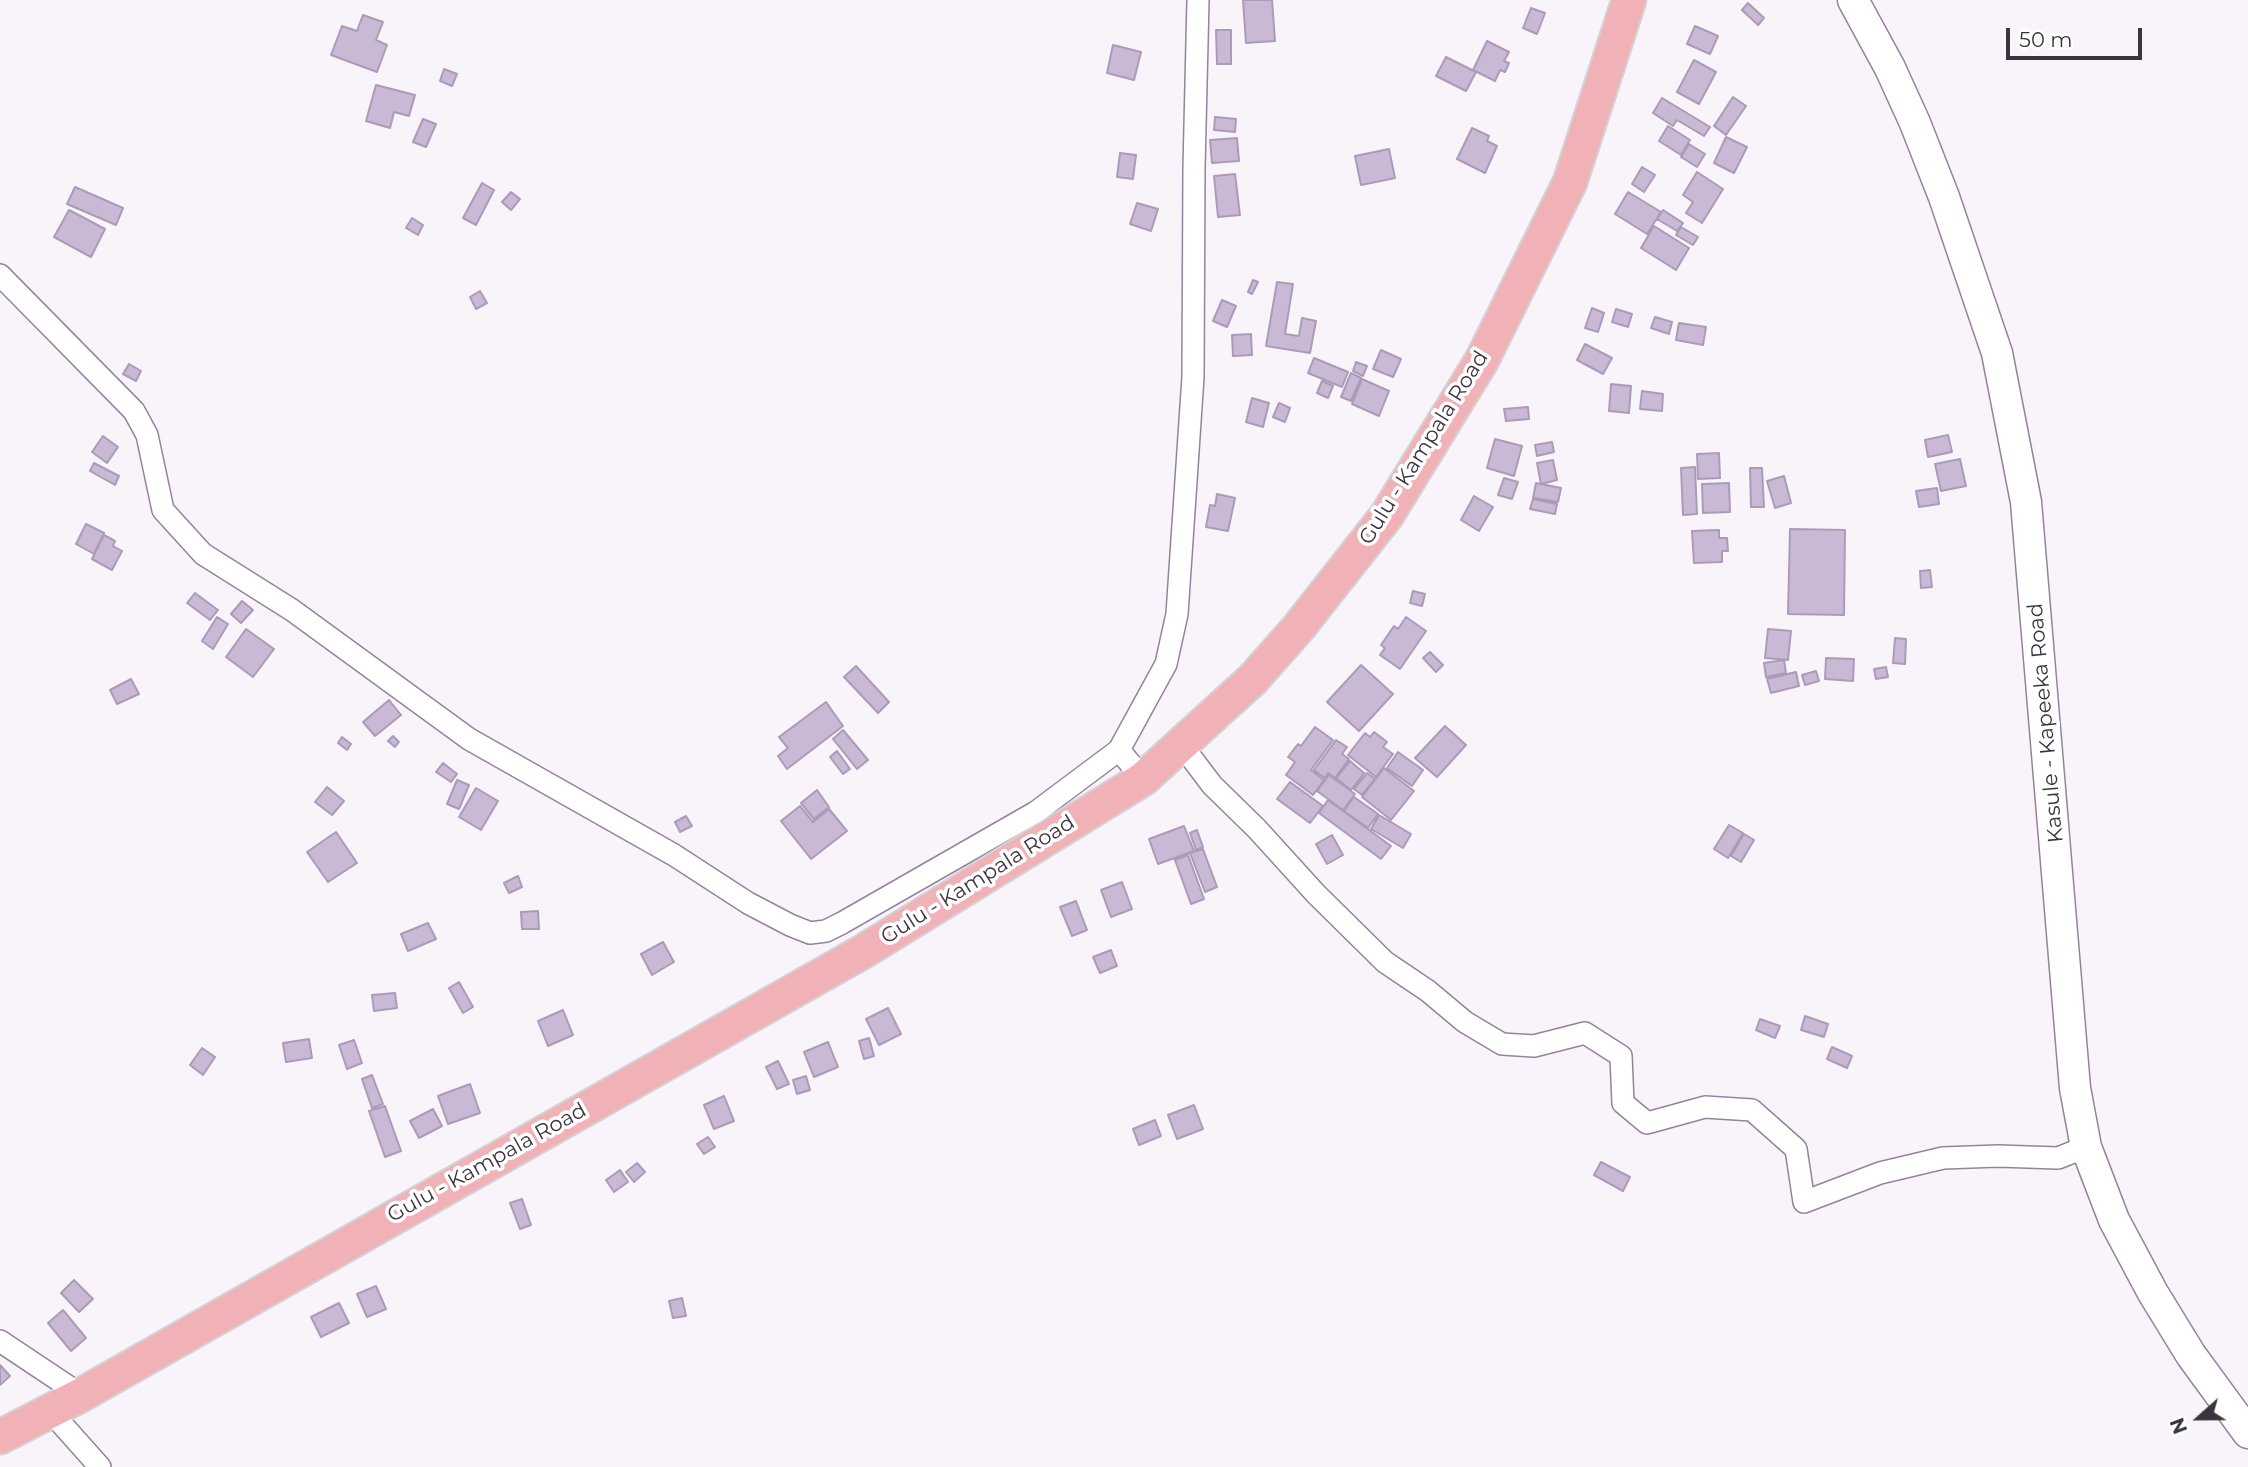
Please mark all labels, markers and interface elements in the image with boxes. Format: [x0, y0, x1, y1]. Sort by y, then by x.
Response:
scale bar [2010, 14, 2146, 58]
text: 50 m [2019, 27, 2073, 52]
street label: Gulu - Kampala Road [1354, 347, 1494, 549]
street label: Kasule - Kapeeka Road [2023, 602, 2069, 844]
street label: Gulu - Kampala Road [877, 810, 1079, 950]
street label: Gulu - Kampala Road [383, 1098, 591, 1228]
north arrow [2164, 1383, 2234, 1453]
text: N [2165, 1414, 2192, 1437]

